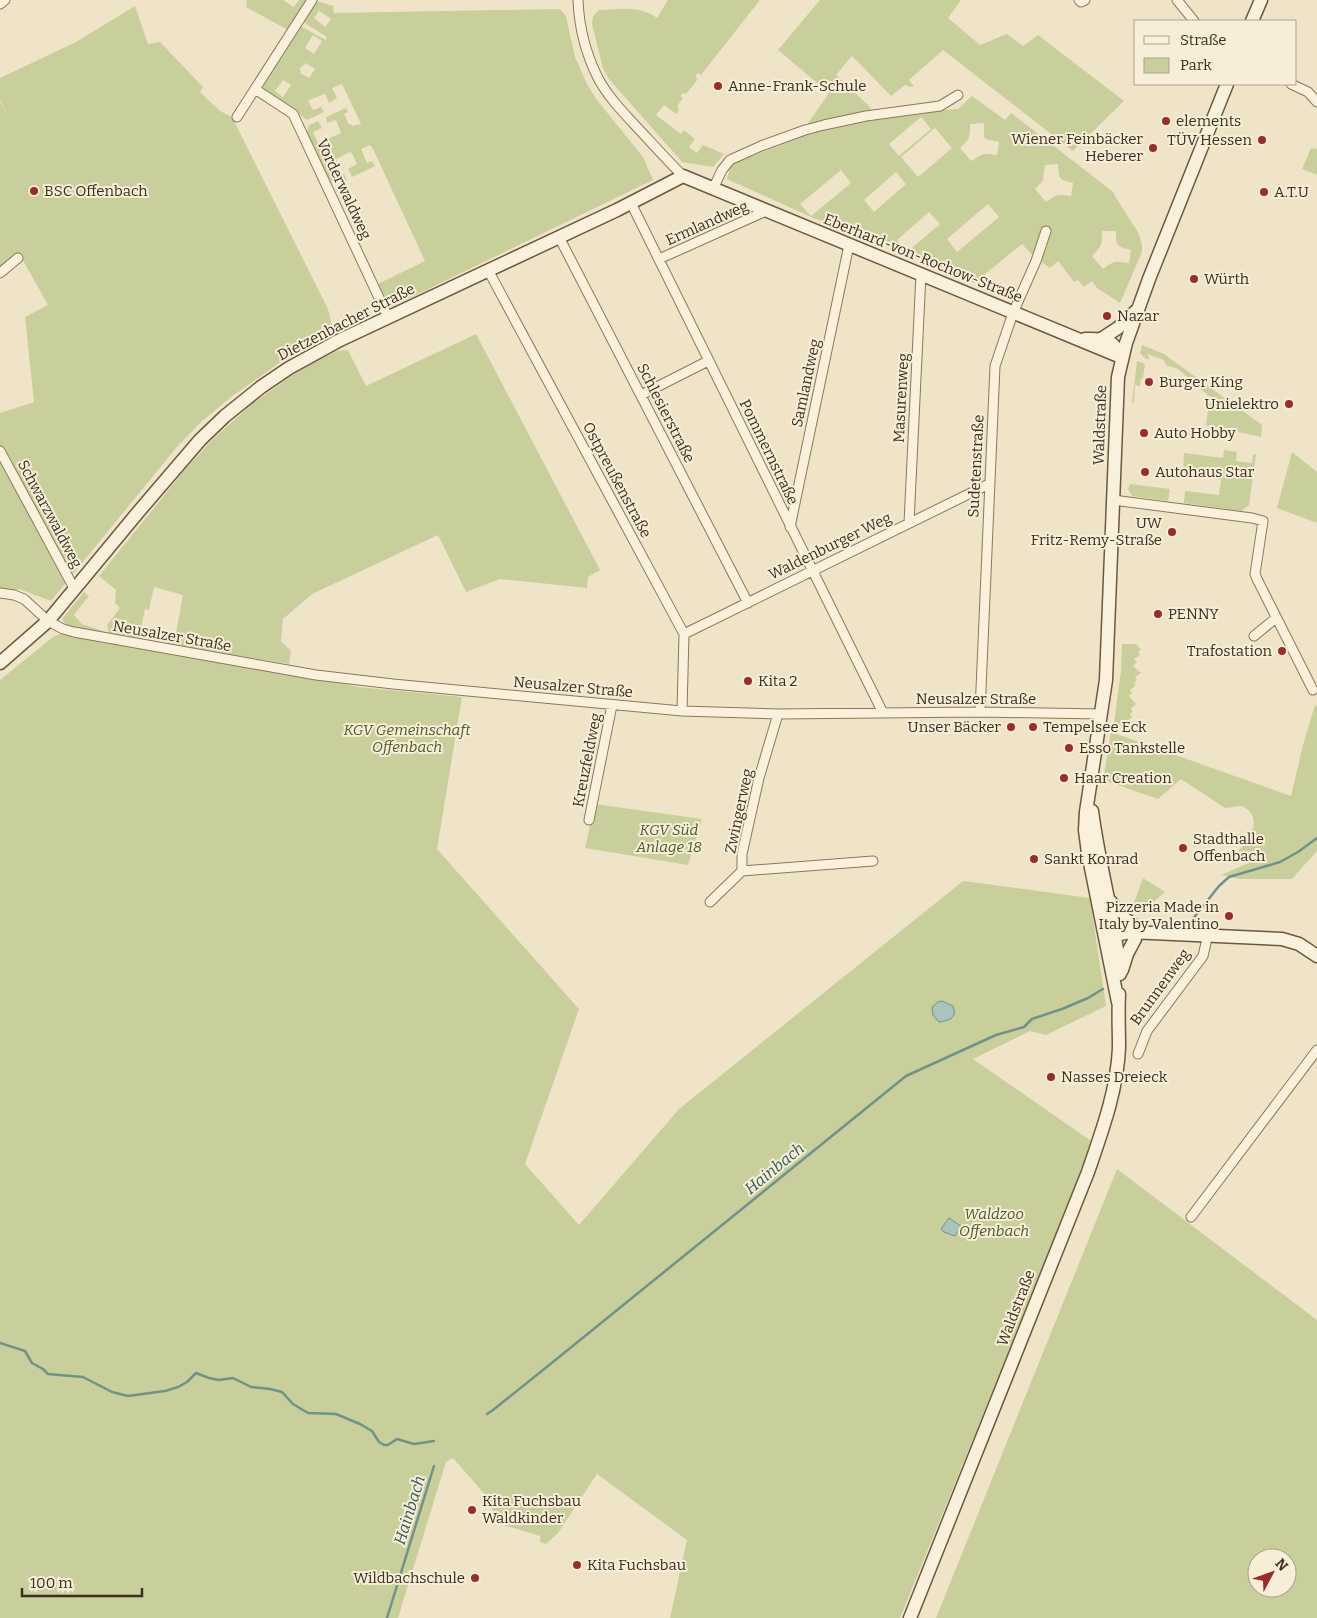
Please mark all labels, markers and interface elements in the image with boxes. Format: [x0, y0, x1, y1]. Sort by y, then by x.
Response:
legend [1134, 20, 1297, 85]
text: Straße [1180, 31, 1226, 49]
text: Park [1180, 56, 1212, 74]
place label: Anne-Frank-Schule [728, 77, 866, 95]
marker: Anne-Frank-Schule [712, 80, 724, 92]
place label: elements [1176, 112, 1241, 130]
marker: elements [1160, 115, 1172, 127]
place label: Wiener Feinbäcker Heberer [1011, 130, 1143, 165]
place label: TÜV Hessen [1167, 131, 1252, 149]
marker: TÜV Hessen [1256, 134, 1268, 146]
street label: Vorderwaldweg [313, 136, 375, 242]
marker: Wiener Feinbäcker Heberer [1147, 142, 1159, 154]
place label: BSC Offenbach [44, 182, 148, 200]
place label: A.T.U [1274, 183, 1309, 201]
marker: BSC Offenbach [28, 185, 40, 197]
marker: A.T.U [1258, 186, 1270, 198]
street label: Ermlandweg [663, 197, 751, 249]
street label: Eberhard-von-Rochow-Straße [821, 210, 1025, 306]
place label: Würth [1204, 270, 1250, 288]
marker: Würth [1188, 273, 1200, 285]
street label: Dietzenbacher Straße [274, 280, 418, 364]
place label: Nazar [1117, 307, 1159, 325]
marker: Nazar [1101, 310, 1113, 322]
street label: Samlandweg [788, 337, 824, 429]
street label: Masurenweg [890, 353, 912, 443]
street label: Schlesierstraße [633, 360, 699, 466]
place label: Burger King [1159, 373, 1243, 391]
marker: Burger King [1143, 376, 1155, 388]
street label: Waldstraße [1090, 385, 1110, 465]
place label: Unielektro [1204, 395, 1279, 413]
street label: Pommernstraße [736, 396, 802, 508]
marker: Unielektro [1283, 398, 1295, 410]
street label: Sudetenstraße [964, 414, 988, 518]
street label: Ostpreußenstraße [579, 419, 655, 541]
place label: Auto Hobby [1154, 424, 1236, 442]
marker: Auto Hobby [1138, 427, 1150, 439]
street label: Schwarzwaldweg [14, 457, 86, 571]
place label: Autohaus Star [1155, 463, 1255, 481]
marker: Autohaus Star [1139, 466, 1151, 478]
street label: Waldenburger Weg [766, 508, 894, 584]
place label: UW Fritz-Remy-Straße [1031, 514, 1163, 549]
marker: UW Fritz-Remy-Straße [1166, 526, 1178, 538]
place label: PENNY [1168, 605, 1219, 623]
marker: PENNY [1152, 608, 1164, 620]
street label: Neusalzer Straße [111, 617, 233, 655]
place label: Trafostation [1187, 642, 1273, 660]
marker: Trafostation [1276, 645, 1288, 657]
place label: Kita 2 [758, 672, 798, 690]
street label: Neusalzer Straße [512, 673, 634, 701]
marker: Kita 2 [742, 675, 754, 687]
street label: Neusalzer Straße [916, 690, 1036, 708]
street label: Kreuzfeldweg [569, 711, 605, 809]
place label: Unser Bäcker [907, 718, 1001, 736]
place label: Tempelsee Eck [1043, 718, 1147, 736]
park label: KGV Gemeinschaft Offenbach [343, 721, 471, 756]
marker: Unser Bäcker [1005, 721, 1017, 733]
marker: Tempelsee Eck [1027, 721, 1039, 733]
place label: Esso Tankstelle [1079, 739, 1185, 757]
marker: Esso Tankstelle [1063, 742, 1075, 754]
street label: Zwingerweg [721, 767, 757, 855]
place label: Haar Creation [1074, 769, 1172, 787]
marker: Haar Creation [1058, 772, 1070, 784]
park label: KGV Süd Anlage 18 [635, 821, 702, 856]
place label: Stadthalle Offenbach [1193, 830, 1266, 865]
marker: Stadthalle Offenbach [1177, 842, 1189, 854]
place label: Sankt Konrad [1044, 850, 1139, 868]
marker: Sankt Konrad [1028, 853, 1040, 865]
place label: Pizzeria Made in Italy by Valentino [1099, 898, 1220, 933]
marker: Pizzeria Made in Italy by Valentino [1223, 910, 1235, 922]
street label: Brunnenweg [1126, 945, 1194, 1029]
place label: Nasses Dreieck [1061, 1068, 1168, 1086]
marker: Nasses Dreieck [1045, 1071, 1057, 1083]
water label: Hainbach [741, 1139, 808, 1198]
park label: Waldzoo Offenbach [959, 1205, 1029, 1240]
street label: Waldstraße [993, 1267, 1039, 1349]
water label: Hainbach [390, 1473, 429, 1547]
place label: Kita Fuchsbau Waldkinder [482, 1492, 581, 1527]
marker: Kita Fuchsbau Waldkinder [466, 1504, 478, 1516]
north arrow [1247, 1548, 1297, 1598]
text: N [1271, 1555, 1292, 1575]
place label: Kita Fuchsbau [587, 1556, 686, 1574]
marker: Kita Fuchsbau [571, 1559, 583, 1571]
scale bar [22, 1566, 142, 1598]
place label: Wildbachschule [353, 1569, 465, 1587]
marker: Wildbachschule [469, 1572, 481, 1584]
text: 100 m [30, 1574, 73, 1592]

